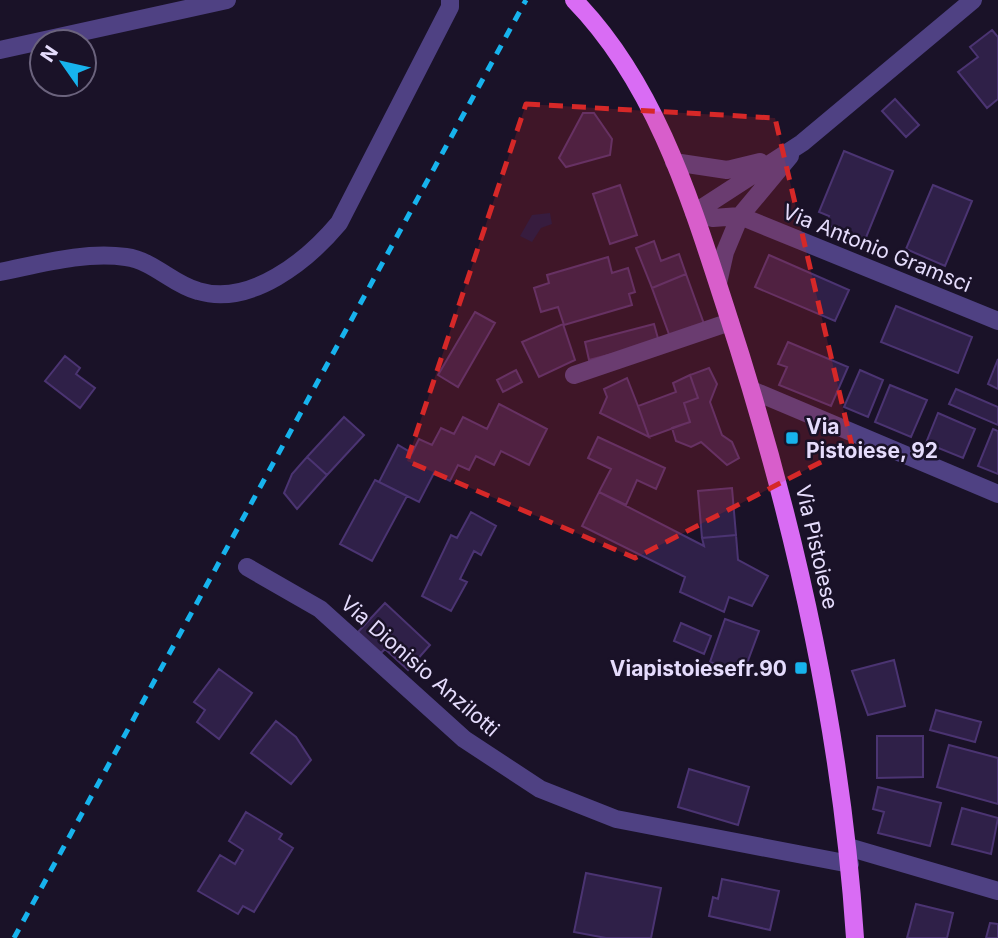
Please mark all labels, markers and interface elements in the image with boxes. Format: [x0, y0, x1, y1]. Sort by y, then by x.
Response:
north arrow [28, 28, 98, 98]
text: N [36, 41, 63, 66]
street label: Via Antonio Gramsci [779, 199, 975, 297]
place label: Via Pistoiese, 92 [806, 414, 938, 463]
marker: Via Pistoiese, 92 [784, 430, 800, 446]
street label: Via Pistoiese [791, 482, 843, 612]
street label: Via Dionisio Anzilotti [336, 590, 504, 742]
place label: Viapistoiesefr.90 [610, 656, 787, 681]
marker: Viapistoiesefr.90 [793, 660, 809, 676]

